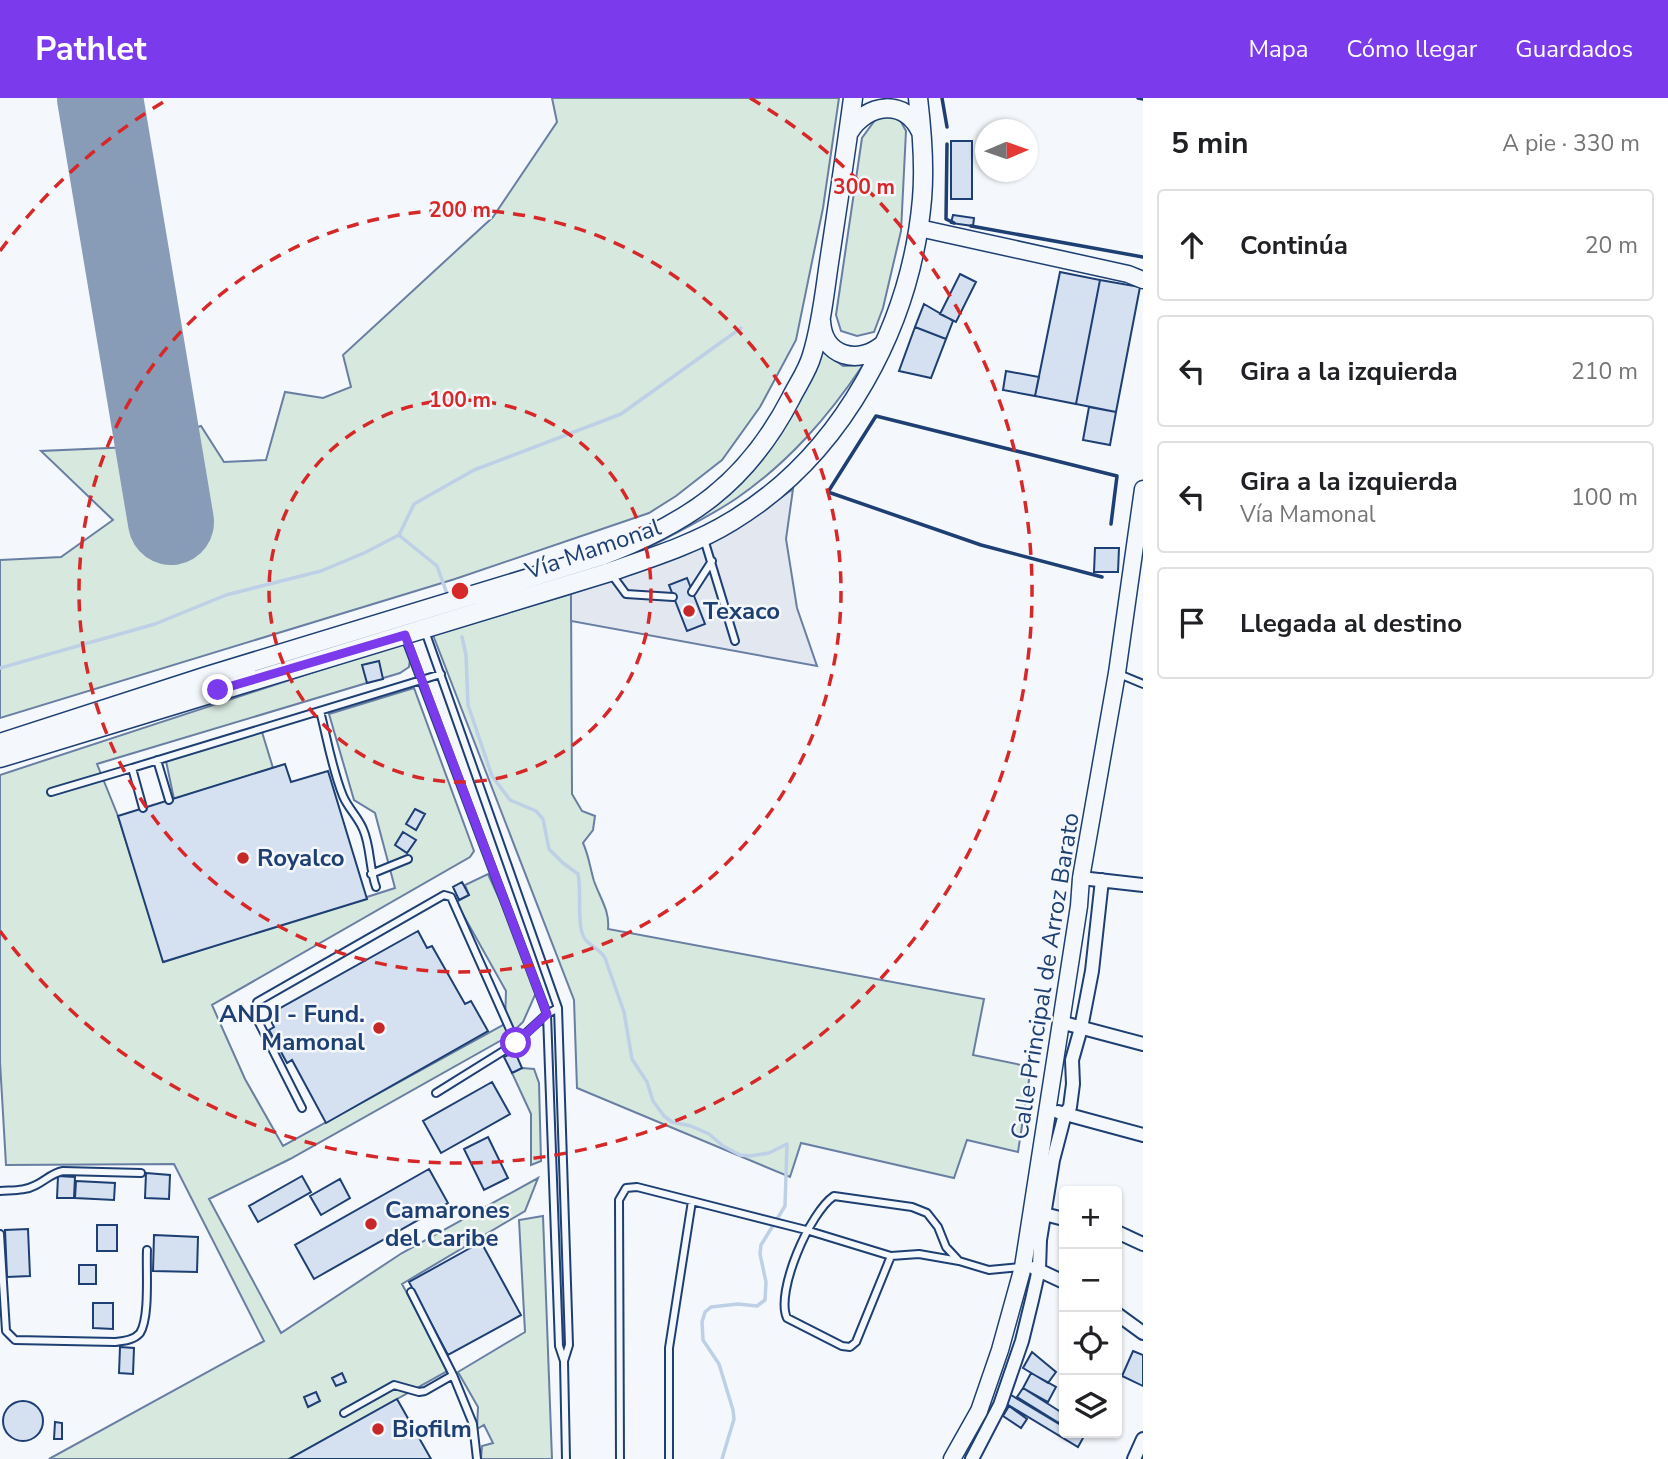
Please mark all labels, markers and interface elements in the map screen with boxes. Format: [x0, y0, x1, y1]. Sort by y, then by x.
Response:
text: Pathlet [35, 27, 147, 72]
text: Mapa [1248, 33, 1308, 65]
text: Cómo llegar [1346, 33, 1477, 65]
text: Guardados [1515, 33, 1633, 65]
north arrow [975, 119, 1038, 182]
text: 5 min [1171, 123, 1249, 164]
text: A pie · 330 m [1502, 128, 1640, 159]
text: 300 m [833, 173, 895, 201]
text: 200 m [429, 196, 491, 224]
icon: ahead [1173, 226, 1211, 264]
text: Continúa [1240, 228, 1348, 263]
text: 20 m [1585, 230, 1638, 261]
icon: left [1173, 352, 1211, 390]
text: Gira a la izquierda [1240, 354, 1458, 389]
text: 210 m [1571, 356, 1638, 387]
text: 100 m [429, 386, 491, 414]
text: Gira a la izquierda [1240, 464, 1458, 499]
icon: left [1173, 478, 1211, 516]
text: 100 m [1571, 482, 1638, 513]
text: Vía Mamonal [1240, 499, 1376, 530]
street label: Vía Mamonal [520, 511, 665, 588]
centre of rings [448, 579, 472, 603]
place label: Texaco [703, 595, 780, 627]
marker: Texaco [681, 603, 697, 619]
icon: arrive [1173, 604, 1211, 642]
text: Llegada al destino [1240, 606, 1462, 641]
route end [202, 674, 233, 705]
street label: Calle Principal de Arroz Barato [1003, 810, 1087, 1142]
place label: Royalco [257, 842, 345, 874]
marker: Royalco [235, 850, 251, 866]
place label: ANDI - Fund. Mamonal [219, 998, 365, 1058]
marker: ANDI - Fund. Mamonal [371, 1020, 387, 1036]
route start [500, 1027, 531, 1058]
map controls [1059, 1186, 1122, 1438]
button: + [1059, 1186, 1122, 1249]
place label: Camarones del Caribe [385, 1194, 510, 1254]
marker: Camarones del Caribe [363, 1216, 379, 1232]
button: − [1059, 1249, 1122, 1312]
button: locate [1059, 1312, 1122, 1375]
button: layers [1059, 1375, 1122, 1438]
place label: Biofilm [392, 1413, 472, 1445]
marker: Biofilm [370, 1421, 386, 1437]

